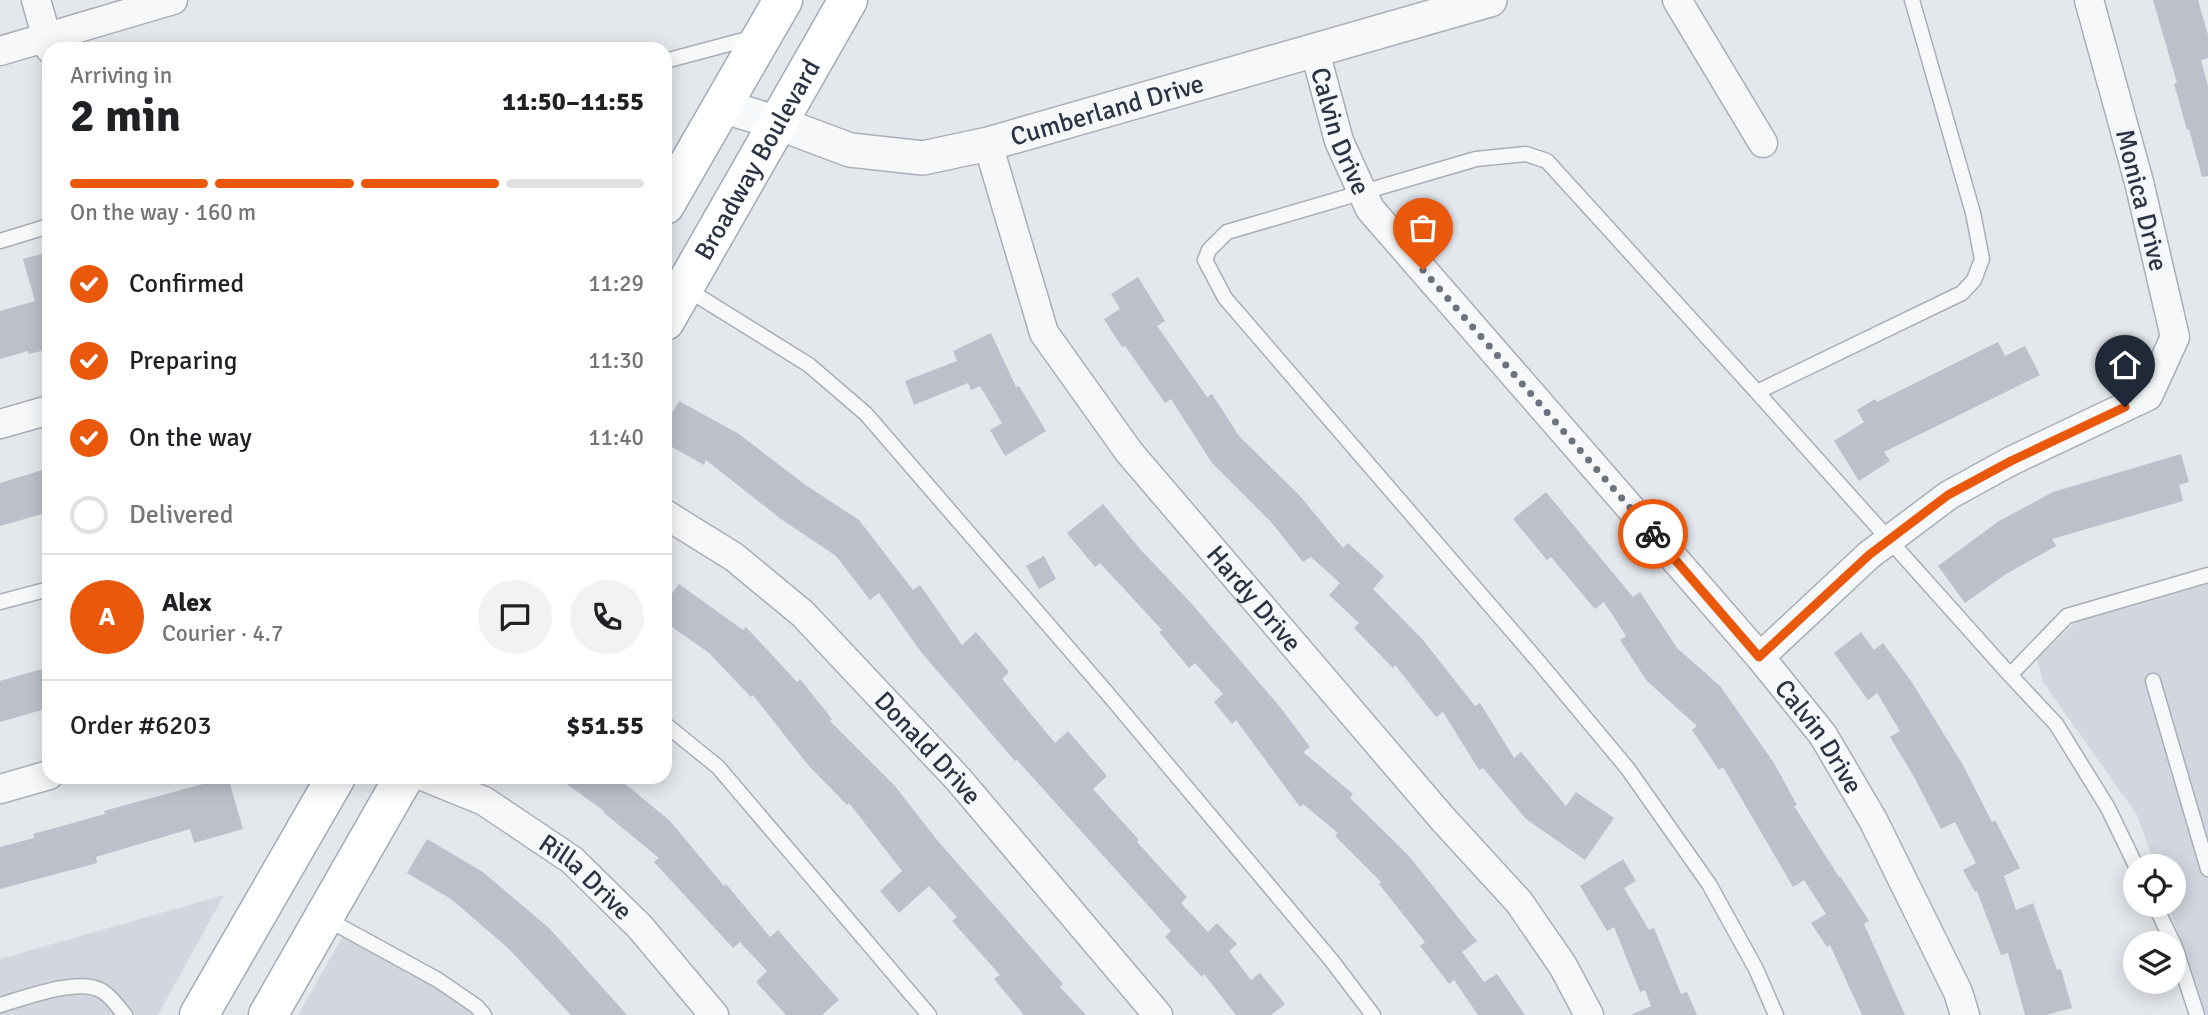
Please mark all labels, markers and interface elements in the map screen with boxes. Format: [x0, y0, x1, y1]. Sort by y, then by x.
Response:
street label: Broadway Boulevard [688, 54, 828, 266]
text: Arriving in [70, 61, 172, 90]
street label: Calvin Drive [1303, 64, 1376, 200]
street label: Cumberland Drive [1007, 68, 1207, 154]
text: 11:50–11:55 [502, 86, 644, 118]
text: 2 min [70, 88, 181, 144]
street label: Monica Drive [2108, 126, 2174, 274]
text: On the way · 160 m [70, 198, 256, 227]
pin [1393, 198, 1453, 270]
icon: bag [1404, 209, 1442, 247]
icon: check [70, 265, 108, 303]
text: Confirmed [129, 268, 244, 300]
text: 11:29 [588, 269, 644, 298]
pin [2095, 335, 2155, 407]
icon: check [70, 342, 108, 380]
text: Preparing [129, 345, 237, 377]
text: 11:30 [588, 346, 644, 375]
icon: home [2106, 346, 2144, 384]
icon: check [70, 419, 108, 457]
text: On the way [129, 422, 252, 454]
text: 11:40 [588, 423, 644, 452]
text: Delivered [129, 499, 234, 531]
courier [1618, 499, 1688, 569]
icon: bike [1634, 515, 1672, 553]
street label: Hardy Drive [1199, 539, 1308, 659]
button: chat [478, 580, 552, 654]
button: phone [570, 580, 644, 654]
text: Alex [162, 587, 212, 619]
text: A [99, 601, 115, 633]
text: Courier · 4.7 [162, 619, 283, 648]
street label: Calvin Drive [1767, 673, 1869, 800]
street label: Donald Drive [867, 685, 988, 812]
text: Order #6203 [70, 710, 211, 742]
text: $51.55 [566, 710, 644, 742]
street label: Rilla Drive [533, 827, 639, 927]
map controls [2123, 854, 2186, 994]
button: locate [2123, 854, 2186, 917]
button: layers [2123, 931, 2186, 994]

